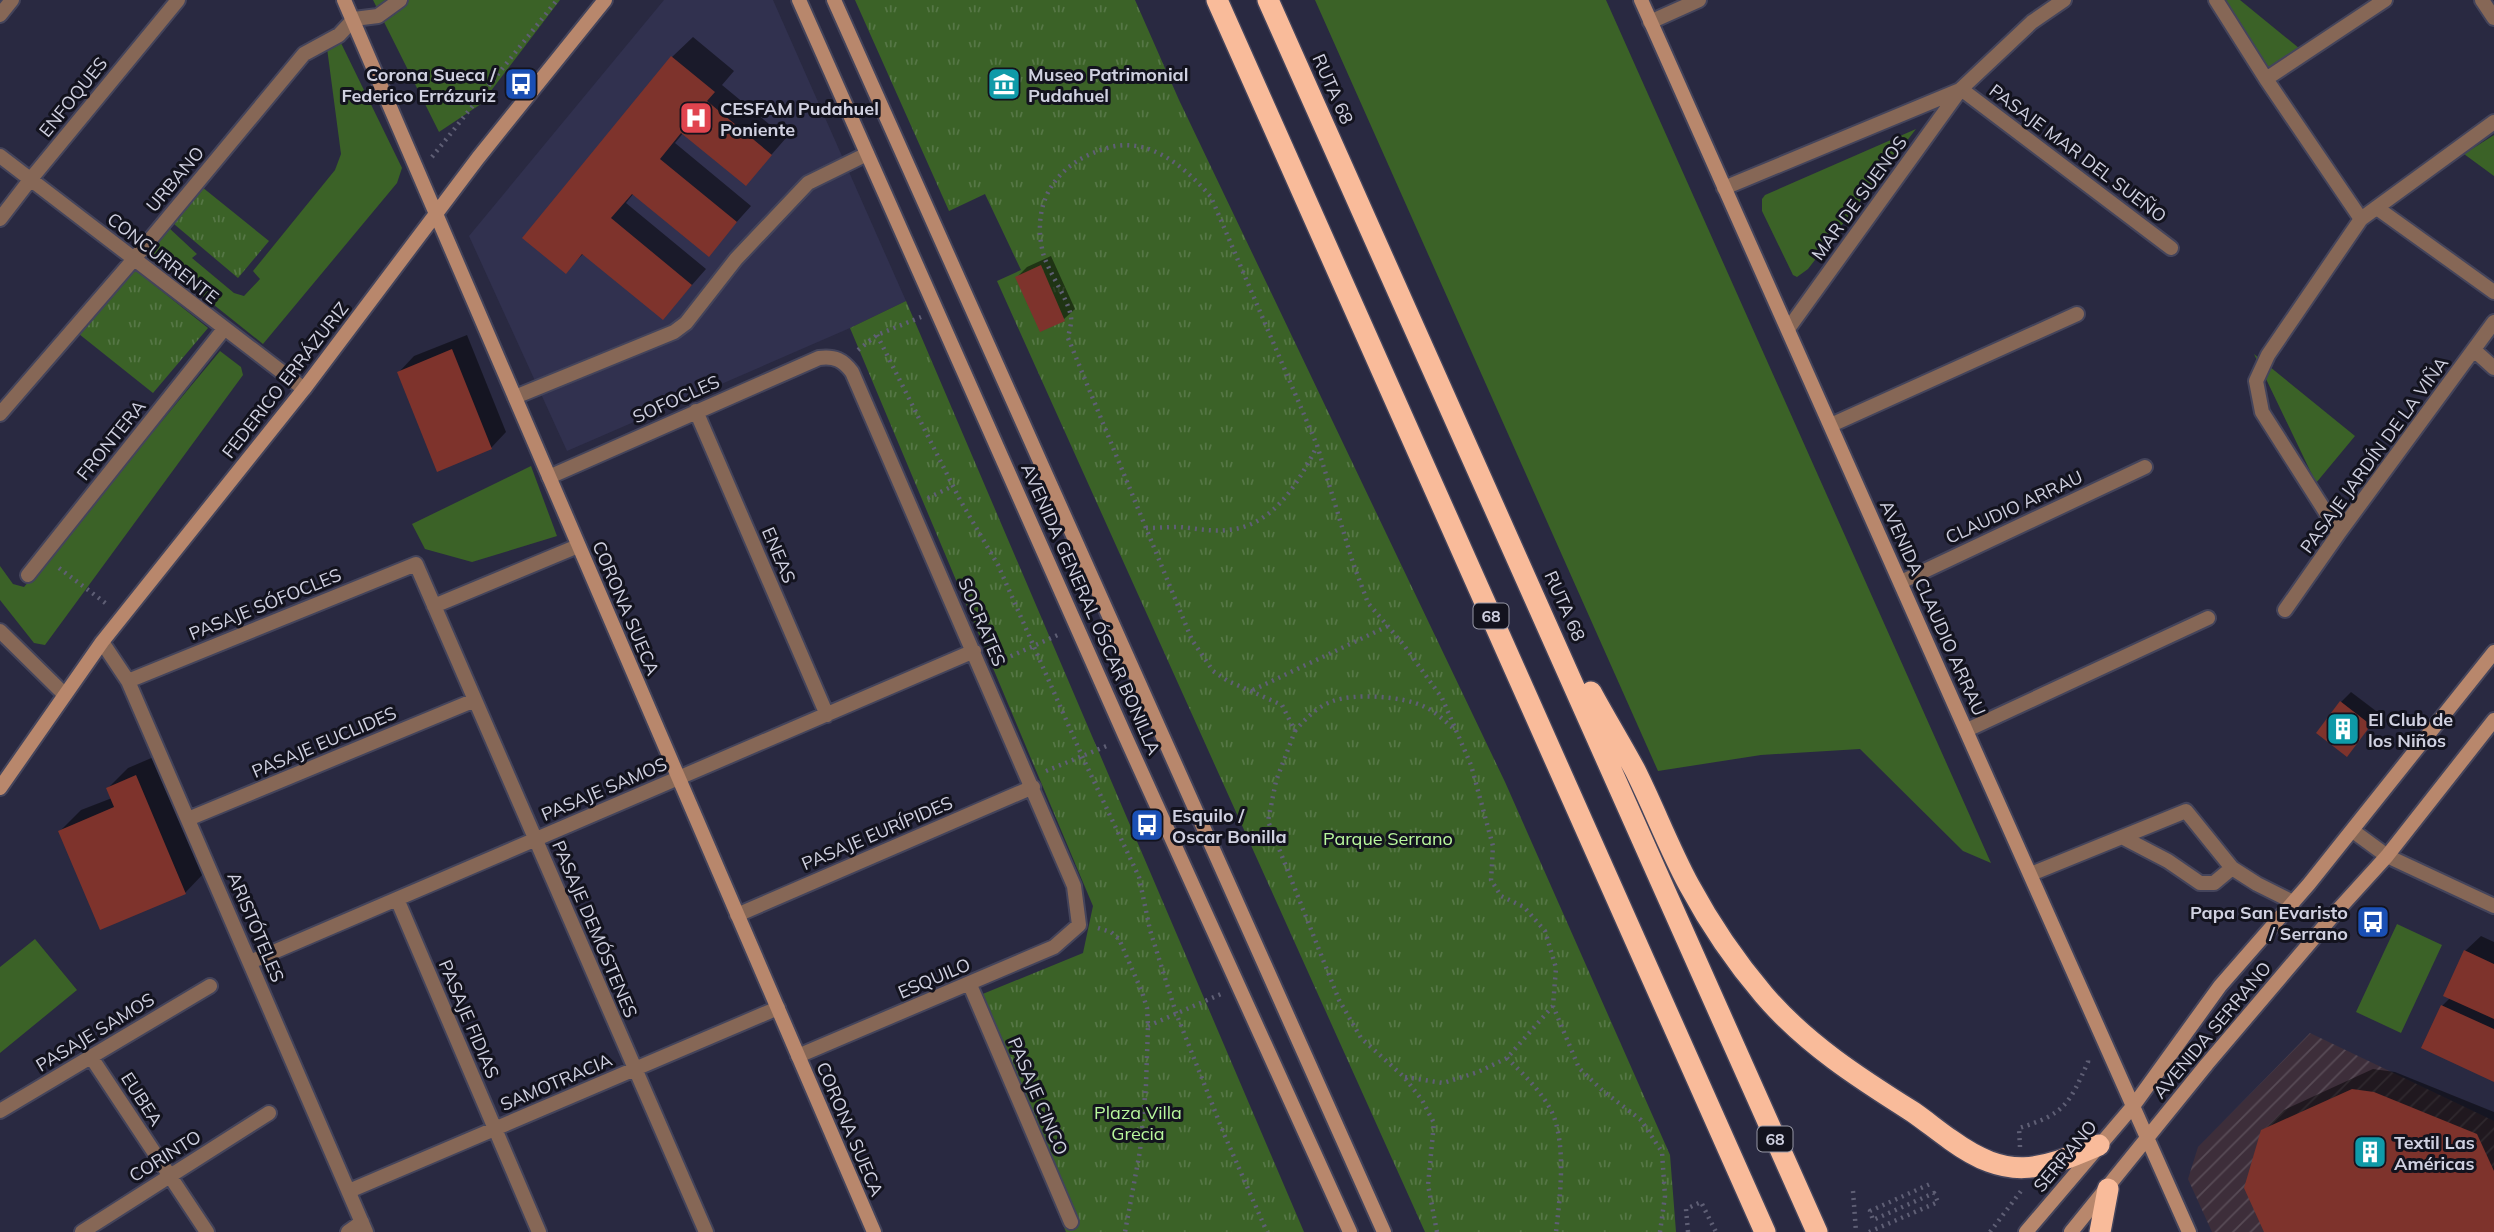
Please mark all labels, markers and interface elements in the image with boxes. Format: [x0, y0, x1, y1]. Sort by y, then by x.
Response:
street label: RUTA 68 [1307, 50, 1359, 128]
street label: ENFOQUES [34, 52, 112, 142]
place label: Corona Sueca / Federico Errázuriz [341, 63, 497, 107]
place label: Museo Patrimonial Pudahuel [1028, 63, 1188, 107]
bus stop icon: Corona Sueca / Federico Errázuriz [502, 65, 540, 103]
museum icon: Museo Patrimonial Pudahuel [985, 65, 1023, 103]
street label: PASAJE MAR DEL SUEÑO [1985, 79, 2171, 227]
place label: CESFAM Pudahuel Poniente [720, 97, 879, 141]
hospital icon: CESFAM Pudahuel Poniente [677, 99, 715, 137]
street label: MAR DE SUENOS [1806, 131, 1912, 265]
street label: URBANO [141, 142, 209, 216]
street label: CONCURRENTE [103, 207, 223, 309]
street label: FEDERICO ERRÁZURIZ [217, 297, 353, 463]
street label: PASAJE JARDÍN DE LA VIÑA [2295, 352, 2453, 558]
street label: SOFOCLES [629, 370, 723, 428]
street label: FRONTERA [72, 395, 150, 485]
street label: AVENIDA GENERAL ÓSCAR BONILLA [1016, 460, 1166, 758]
street label: CLAUDIO ARRAU [1942, 465, 2086, 549]
street label: AVENIDA CLAUDIO ARRAU [1875, 497, 1991, 719]
street label: ENEAS [757, 523, 801, 587]
street label: CORONA SUECA [587, 537, 665, 679]
street label: PASAJE SÓFOCLES [186, 563, 344, 645]
street label: RUTA 68 [1539, 567, 1591, 645]
street label: SOCRATES [953, 574, 1011, 670]
road number: 68 [1474, 604, 1508, 628]
street label: PASAJE EUCLIDES [248, 701, 400, 783]
place label: El Club de los Niños [2368, 708, 2453, 752]
building icon: El Club de los Niños [2324, 710, 2362, 748]
street label: PASAJE SAMOS [538, 752, 670, 826]
street label: PASAJE EURÍPIDES [798, 791, 956, 875]
place label: Esquilo / Oscar Bonilla [1172, 804, 1287, 848]
bus stop icon: Esquilo / Oscar Bonilla [1128, 806, 1166, 844]
park label: Parque Serrano [1323, 827, 1453, 850]
street label: PASAJE DEMÓSTENES [547, 837, 643, 1021]
street label: ARISTÓTELES [222, 868, 290, 986]
place label: Papa San Evaristo / Serrano [2190, 901, 2348, 945]
bus stop icon: Papa San Evaristo / Serrano [2354, 903, 2392, 941]
street label: ESQUILO [894, 952, 974, 1004]
street label: PASAJE FIDIAS [434, 956, 504, 1082]
street label: AVENIDA SERRANO [2148, 957, 2276, 1103]
street label: PASAJE SAMOS [31, 988, 159, 1076]
street label: PASAJE CINCO [1003, 1034, 1073, 1158]
street label: SAMOTRACIA [497, 1048, 615, 1116]
street label: CORONA SUECA [811, 1058, 889, 1200]
street label: EUBEA [116, 1068, 168, 1130]
park label: Plaza Villa Grecia [1094, 1101, 1182, 1145]
street label: SERRANO [2028, 1115, 2102, 1197]
street label: CORINTO [125, 1125, 205, 1187]
road number: 68 [1758, 1126, 1792, 1152]
place label: Textil Las Américas [2394, 1131, 2475, 1175]
building icon: Textil Las Américas [2351, 1133, 2389, 1171]

